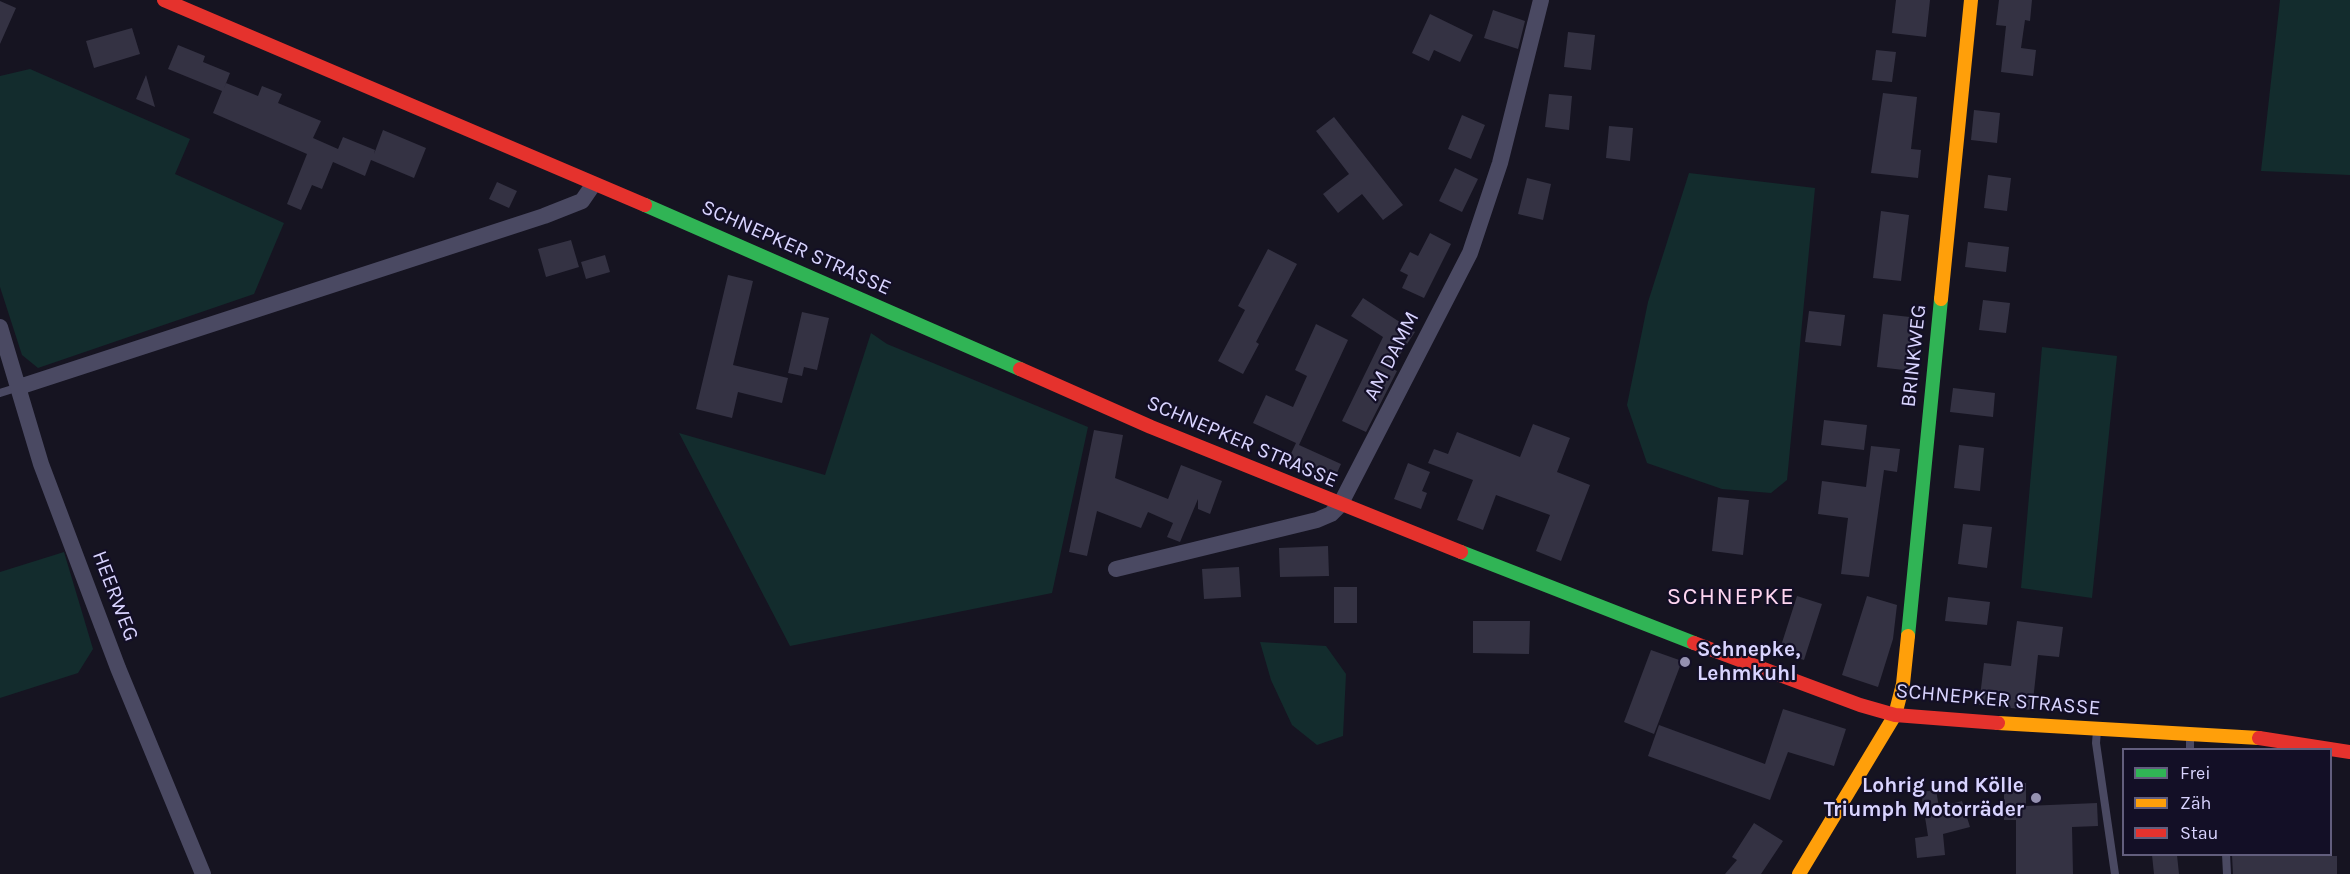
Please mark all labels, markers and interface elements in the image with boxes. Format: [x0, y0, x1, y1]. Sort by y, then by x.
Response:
street label: SCHNEPKER STRASSE [697, 195, 895, 301]
street label: BRINKWEG [1896, 303, 1932, 409]
street label: AM DAMM [1359, 307, 1425, 405]
street label: SCHNEPKER STRASSE [1143, 390, 1341, 494]
street label: HEERWEG [86, 547, 144, 645]
district label: SCHNEPKE [1667, 583, 1795, 611]
place label: Schnepke, Lehmkuhl [1697, 637, 1800, 687]
marker: Schnepke, Lehmkuhl [1678, 655, 1692, 669]
street label: SCHNEPKER STRASSE [1895, 679, 2101, 721]
legend [2122, 748, 2332, 856]
text: Frei [2180, 762, 2211, 784]
place label: Lohrig und Kölle Triumph Motorräder [1824, 773, 2024, 823]
marker: Lohrig und Kölle Triumph Motorräder [2029, 791, 2043, 805]
text: Zäh [2180, 792, 2211, 814]
text: Stau [2180, 822, 2218, 844]

